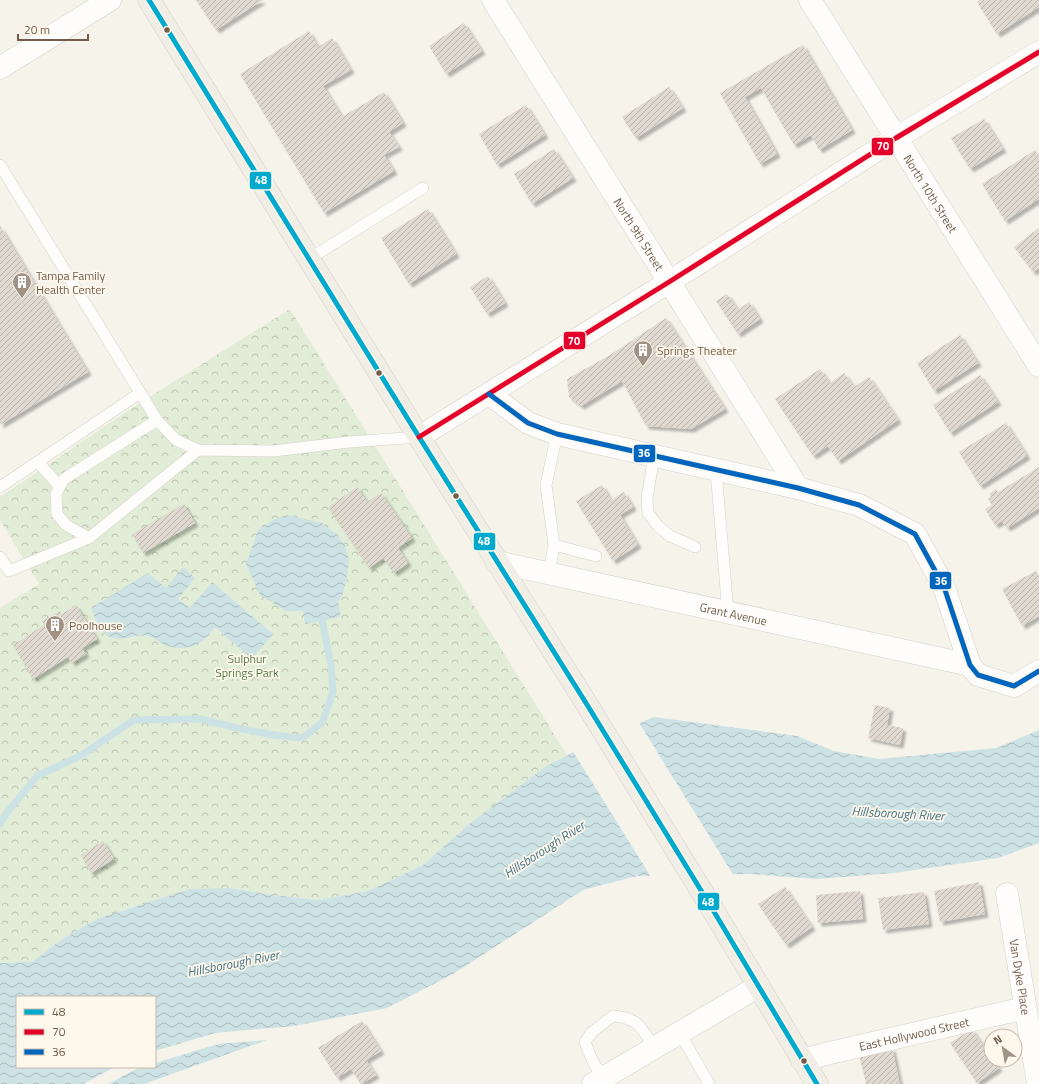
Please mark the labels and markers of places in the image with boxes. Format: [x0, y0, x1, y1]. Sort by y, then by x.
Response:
unlabelled marker [162, 25, 172, 35]
place label: Tampa Family Health Center [36, 266, 106, 299]
building icon: Tampa Family Health Center [11, 271, 33, 299]
building icon: Springs Theater [632, 339, 654, 367]
place label: Springs Theater [657, 341, 737, 360]
unlabelled marker [374, 368, 384, 378]
unlabelled marker [451, 491, 461, 501]
building icon: Poolhouse [44, 614, 66, 642]
place label: Poolhouse [69, 616, 122, 635]
unlabelled marker [799, 1056, 809, 1066]

